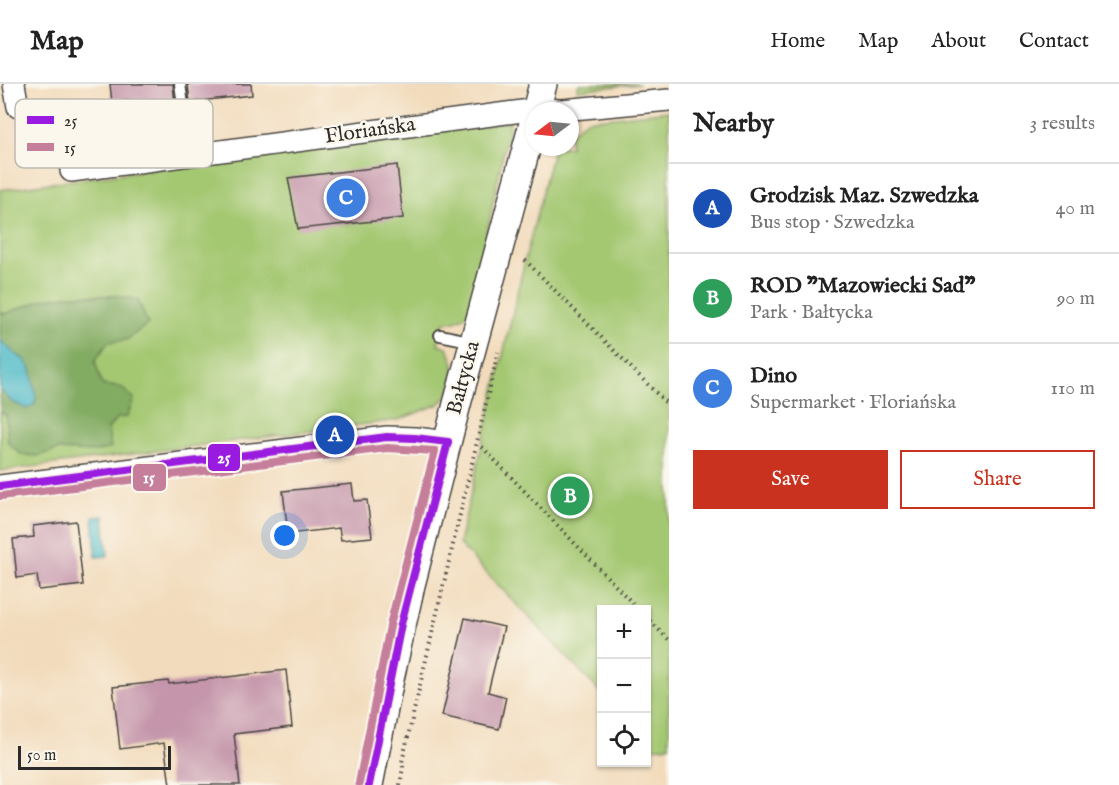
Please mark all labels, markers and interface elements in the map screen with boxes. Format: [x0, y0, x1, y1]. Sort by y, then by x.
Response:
text: Map [30, 24, 84, 59]
text: Home [770, 28, 825, 55]
text: Map [858, 28, 898, 55]
text: About [931, 28, 986, 55]
text: Contact [1019, 28, 1089, 55]
legend [15, 99, 213, 168]
north arrow [525, 102, 579, 156]
text: Nearby [693, 107, 774, 140]
street label: Floriańska [323, 111, 418, 151]
text: 3 results [1030, 111, 1095, 136]
text: 25 [64, 112, 77, 132]
text: 15 [64, 139, 76, 159]
pin: C [326, 176, 366, 220]
text: Grodzisk Maz. Szwedzka [750, 182, 979, 210]
text: A [706, 196, 719, 221]
text: 40 m [1056, 196, 1095, 221]
text: Bus stop · Szwedzka [750, 210, 915, 235]
text: ROD "Mazowiecki Sad" [750, 272, 975, 300]
text: B [706, 286, 719, 311]
text: 90 m [1057, 286, 1095, 311]
text: Park · Bałtycka [750, 300, 873, 325]
street label: Bałtycka [441, 337, 487, 418]
text: Dino [750, 362, 797, 390]
text: C [705, 376, 720, 401]
text: 110 m [1051, 376, 1095, 401]
text: Supermarket · Floriańska [750, 390, 956, 415]
pin: A [316, 412, 354, 458]
line badge: 25 [207, 443, 241, 472]
text: 25 [217, 449, 231, 469]
button: Save [693, 450, 888, 509]
button: Share [900, 450, 1095, 509]
line badge: 15 [132, 463, 167, 492]
text: 15 [143, 469, 155, 489]
pin: B [550, 474, 590, 518]
your location [270, 521, 299, 550]
map controls [597, 605, 651, 767]
button: + [597, 605, 651, 659]
button: − [597, 659, 651, 713]
button: locate [597, 713, 651, 767]
scale bar [18, 743, 171, 770]
text: 50 m [27, 746, 56, 766]

